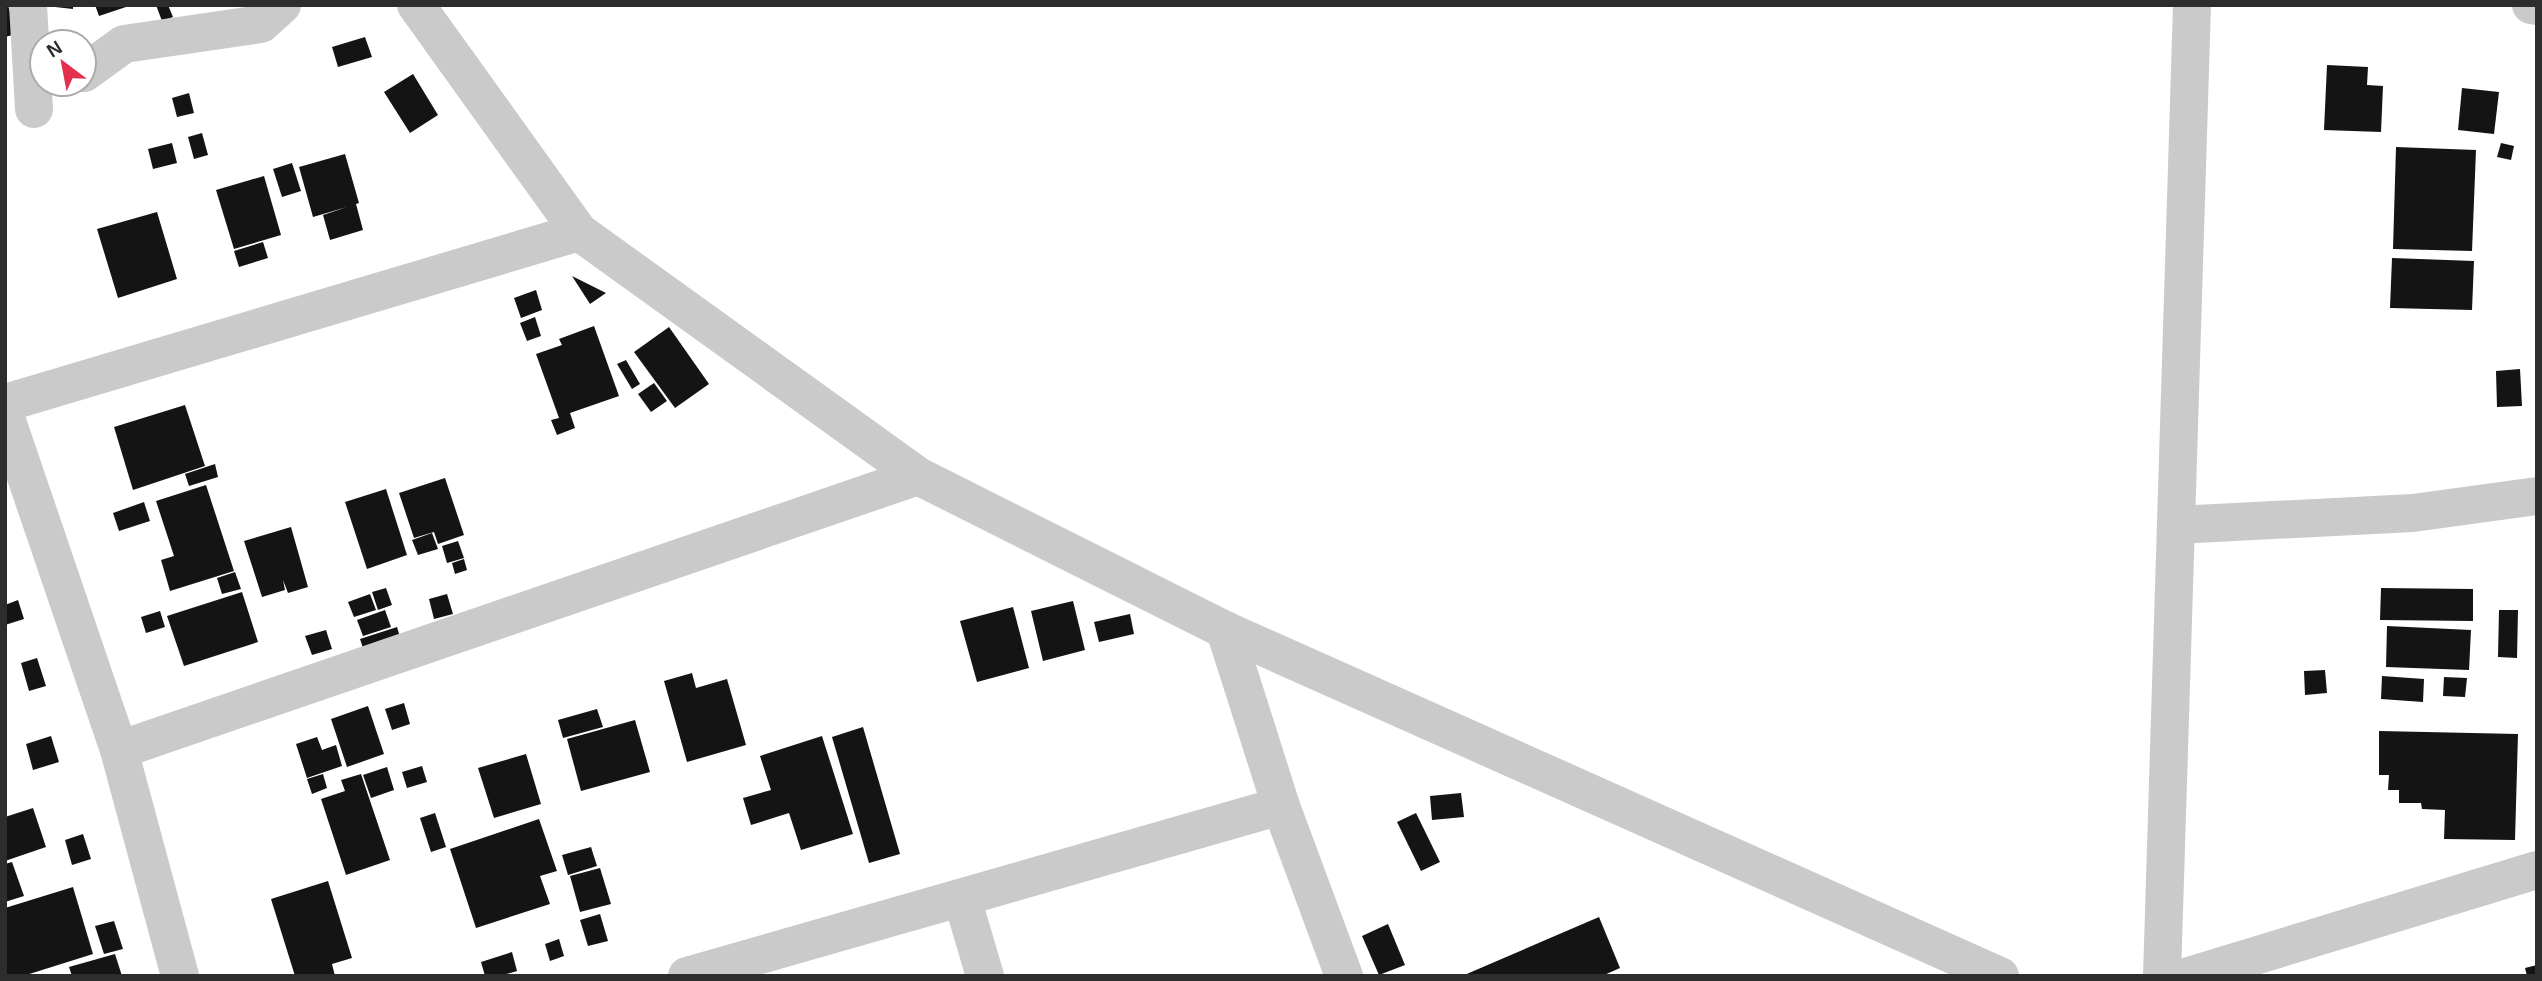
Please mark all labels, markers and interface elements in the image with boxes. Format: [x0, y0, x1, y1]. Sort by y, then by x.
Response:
north arrow [28, 28, 98, 98]
text: N [43, 36, 66, 62]

